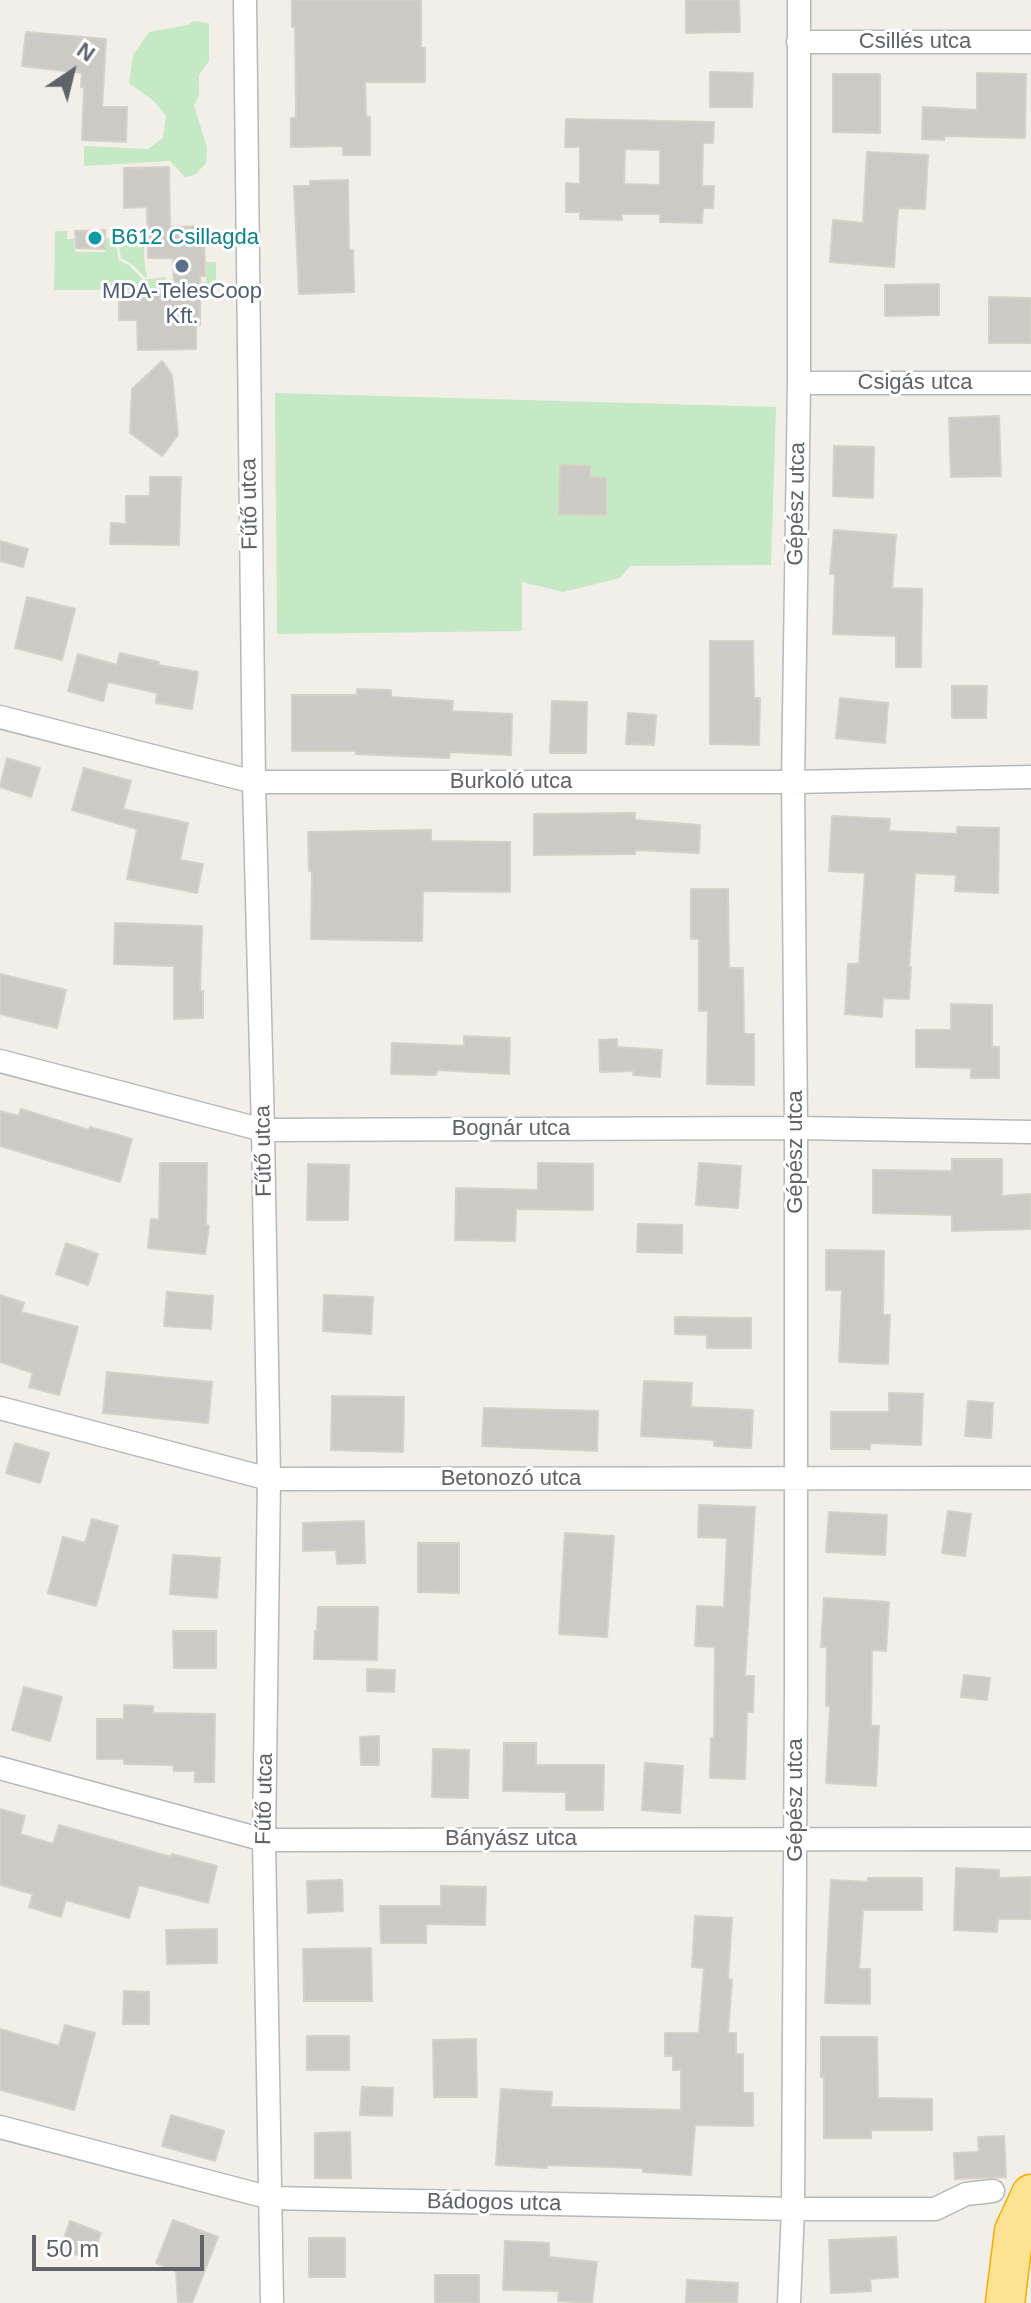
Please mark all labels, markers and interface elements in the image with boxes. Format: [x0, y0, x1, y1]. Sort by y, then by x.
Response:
street label: Csillés utca [859, 29, 971, 55]
north arrow [32, 32, 112, 112]
text: N [72, 37, 100, 67]
place label: B612 Csillagda [111, 225, 259, 251]
marker: B612 Csillagda [86, 229, 104, 247]
marker: MDA-TelesCoop Kft. [173, 257, 191, 275]
place label: MDA-TelesCoop Kft. [102, 279, 262, 330]
street label: Csigás utca [858, 370, 972, 396]
street label: Gépész utca [783, 442, 811, 566]
street label: Fűtő utca [236, 458, 264, 550]
street label: Burkoló utca [450, 769, 572, 795]
street label: Gépész utca [783, 1090, 809, 1214]
street label: Fűtő utca [250, 1105, 278, 1197]
street label: Bognár utca [452, 1116, 570, 1142]
street label: Betonozó utca [441, 1466, 581, 1492]
street label: Gépész utca [783, 1738, 809, 1862]
street label: Fűtő utca [251, 1753, 279, 1845]
street label: Bányász utca [445, 1826, 577, 1852]
street label: Bádogos utca [427, 2189, 561, 2217]
scale bar [36, 2219, 208, 2269]
text: 50 m [46, 2235, 99, 2262]

